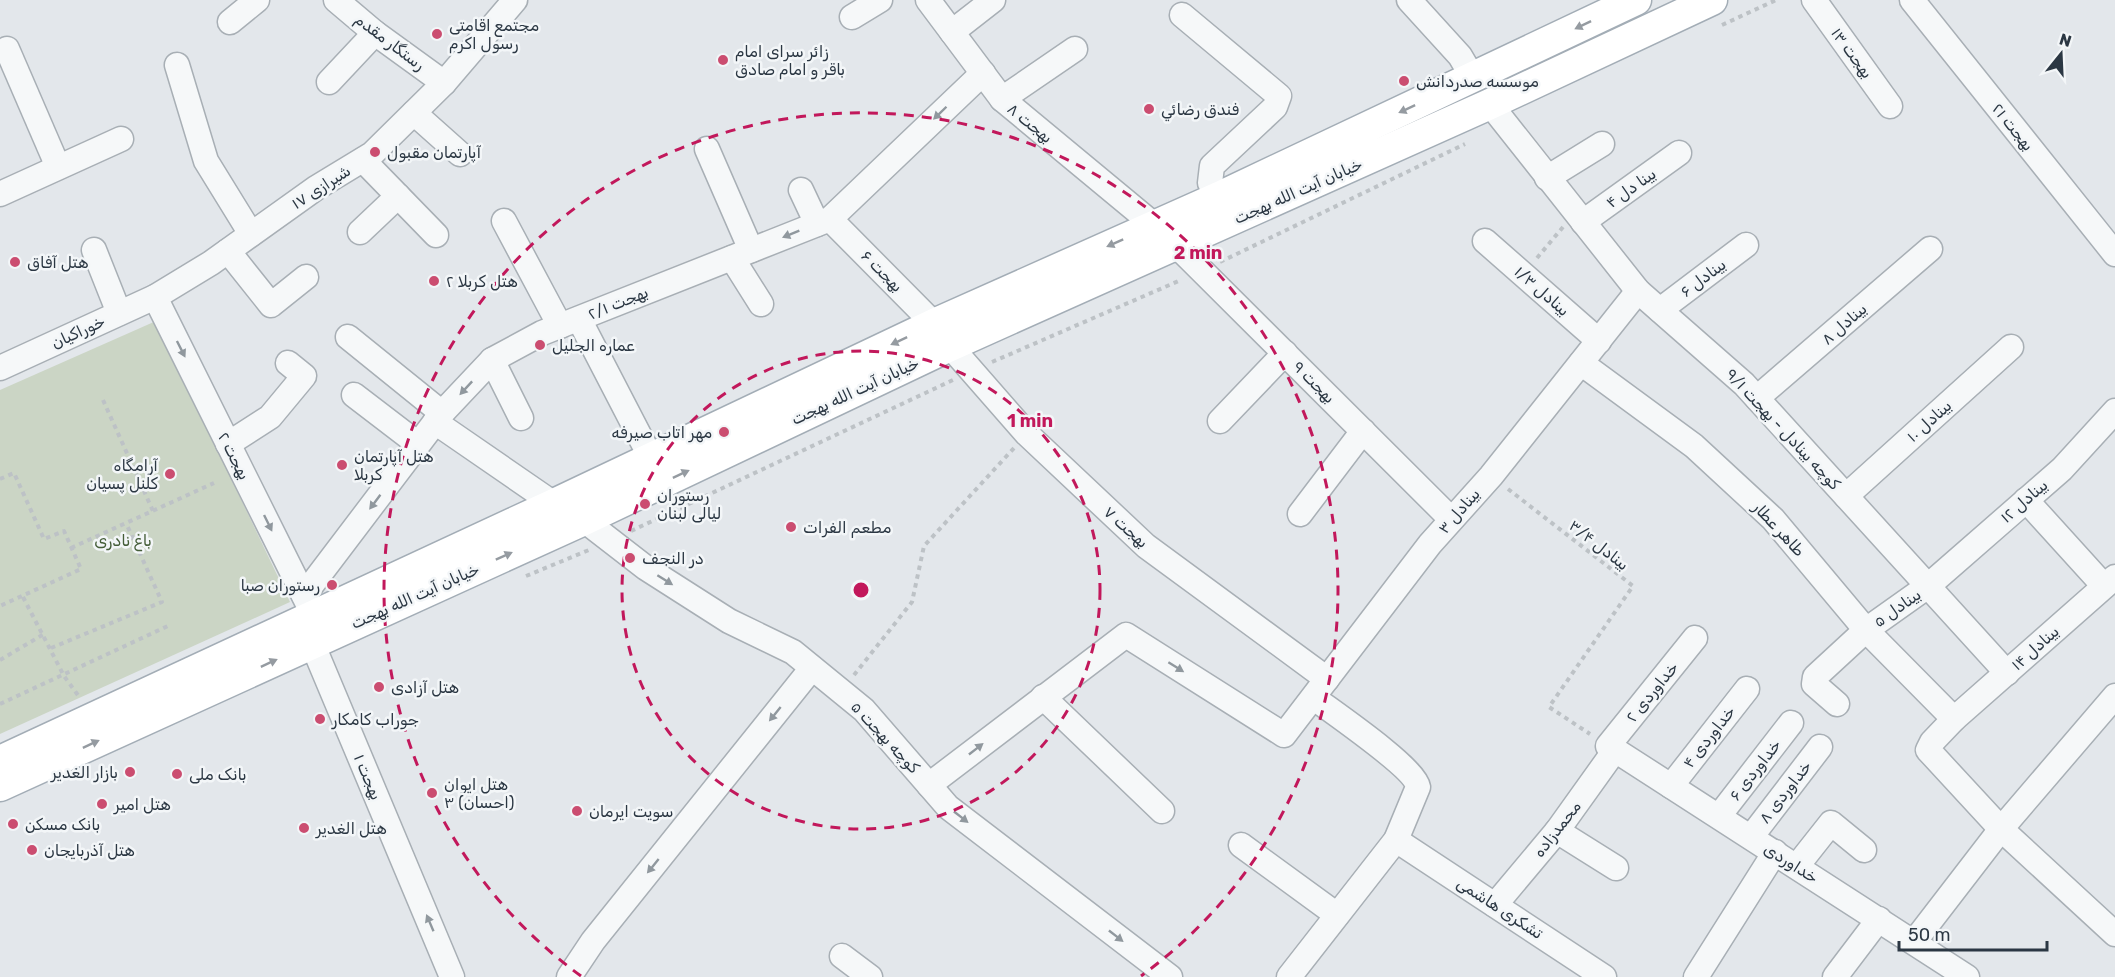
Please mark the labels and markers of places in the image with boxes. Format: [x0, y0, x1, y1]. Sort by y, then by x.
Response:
place label: مجتمع اقامتی رسول اکرم [449, 16, 539, 54]
marker: مجتمع اقامتی رسول اکرم [430, 27, 444, 41]
place label: زائر سرای امام باقر و امام صادق [735, 42, 845, 80]
marker: زائر سرای امام باقر و امام صادق [716, 53, 730, 67]
place label: موسسه صدردانش [1416, 72, 1539, 92]
marker: موسسه صدردانش [1397, 74, 1411, 88]
place label: فندق رضائي [1161, 100, 1240, 122]
marker: فندق رضائي [1142, 102, 1156, 116]
place label: آپارتمان مقبول [387, 143, 481, 163]
marker: آپارتمان مقبول [368, 145, 382, 159]
place label: هتل آفاق [27, 253, 89, 272]
marker: هتل آفاق [8, 255, 22, 269]
place label: هتل کربلا ۲ [446, 272, 518, 292]
marker: هتل کربلا ۲ [427, 274, 441, 288]
place label: عماره الجلیل [552, 336, 635, 356]
marker: عماره الجلیل [533, 338, 547, 352]
place label: مهر اتاب صيرفه [612, 423, 712, 443]
marker: مهر اتاب صيرفه [717, 425, 731, 439]
place label: هتل آپارتمان کربلا [354, 447, 434, 485]
place label: آرامگاه کلنل پسیان [86, 456, 159, 494]
marker: هتل آپارتمان کربلا [335, 458, 349, 472]
marker: آرامگاه کلنل پسیان [163, 467, 177, 481]
place label: رستوران لیالی لبنان [657, 486, 721, 523]
marker: رستوران لیالی لبنان [638, 497, 652, 511]
place label: مطعم الفرات [803, 518, 891, 538]
marker: مطعم الفرات [784, 520, 798, 534]
place label: در النجف [642, 549, 704, 569]
marker: در النجف [623, 551, 637, 565]
place label: رستوران صبا [240, 576, 320, 596]
marker: رستوران صبا [325, 578, 339, 592]
centre of rings [851, 580, 871, 600]
place label: هتل آزادی [391, 678, 459, 698]
marker: هتل آزادی [372, 680, 386, 694]
place label: جوراب کامکار [331, 710, 419, 730]
marker: جوراب کامکار [313, 712, 327, 726]
place label: بازار الغدير [50, 763, 118, 783]
marker: بازار الغدير [123, 765, 137, 779]
place label: بانک ملی [189, 765, 247, 784]
marker: بانک ملی [170, 767, 184, 781]
place label: هتل ایوان ۳ (احسان) [444, 775, 514, 812]
marker: هتل ایوان ۳ (احسان) [425, 786, 439, 800]
place label: هتل امیر [113, 795, 171, 815]
marker: هتل امیر [95, 797, 109, 811]
place label: سویت ایرمان [589, 802, 674, 822]
marker: سویت ایرمان [570, 804, 584, 818]
place label: بانک مسکن [25, 815, 100, 834]
marker: بانک مسکن [6, 817, 20, 831]
place label: هتل الغدیر [315, 819, 387, 839]
marker: هتل الغدیر [297, 821, 311, 835]
place label: هتل آذربایجان [44, 841, 135, 861]
marker: هتل آذربایجان [25, 843, 39, 857]

